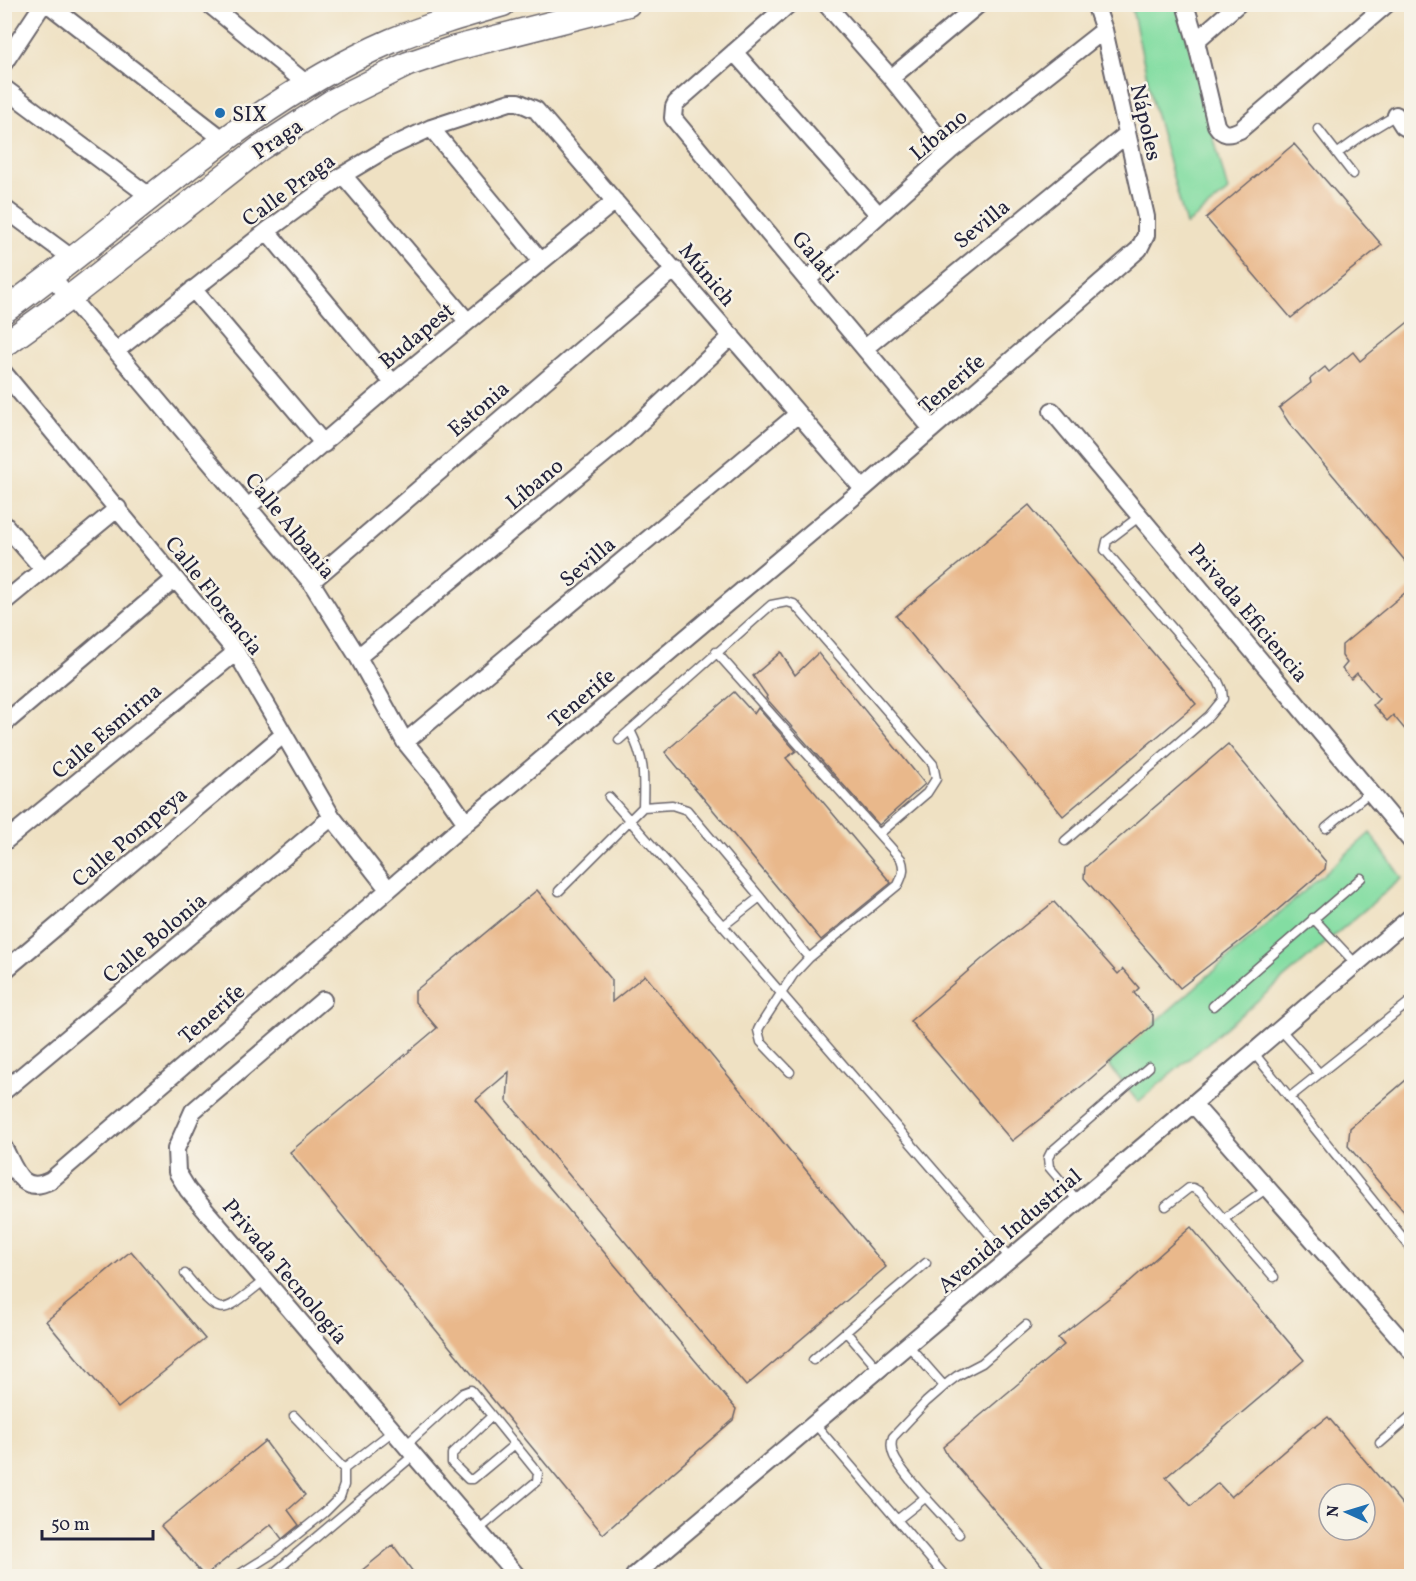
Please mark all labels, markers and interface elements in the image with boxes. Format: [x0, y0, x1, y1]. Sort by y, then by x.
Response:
street label: Nápoles [1121, 81, 1168, 164]
place label: SIX [232, 100, 267, 131]
street label: Líbano [904, 103, 975, 169]
marker: SIX [213, 106, 227, 120]
street label: Praga [247, 112, 310, 168]
street label: Calle Praga [236, 147, 342, 235]
street label: Sevilla [948, 193, 1018, 257]
street label: Galati [783, 225, 845, 290]
street label: Múnich [670, 237, 742, 314]
street label: Budapest [373, 296, 462, 378]
street label: Tenerife [913, 347, 993, 423]
street label: Estonia [442, 374, 517, 445]
street label: Líbano [500, 452, 571, 518]
street label: Calle Albania [236, 467, 342, 587]
street label: Calle Florencia [156, 530, 270, 663]
street label: Sevilla [554, 530, 623, 596]
street label: Privada Eficiencia [1179, 537, 1315, 690]
street label: Tenerife [542, 662, 623, 736]
street label: Calle Esmirna [46, 677, 169, 787]
street label: Calle Pompeya [66, 780, 195, 896]
street label: Calle Bolonia [97, 886, 214, 992]
street label: Tenerife [173, 977, 253, 1053]
street label: Avenida Industrial [932, 1162, 1089, 1302]
street label: Privada Tecnología [214, 1193, 354, 1352]
north arrow [1317, 1482, 1377, 1542]
scale bar [42, 1503, 153, 1541]
text: N [1323, 1504, 1345, 1518]
text: 50 m [51, 1513, 90, 1538]

